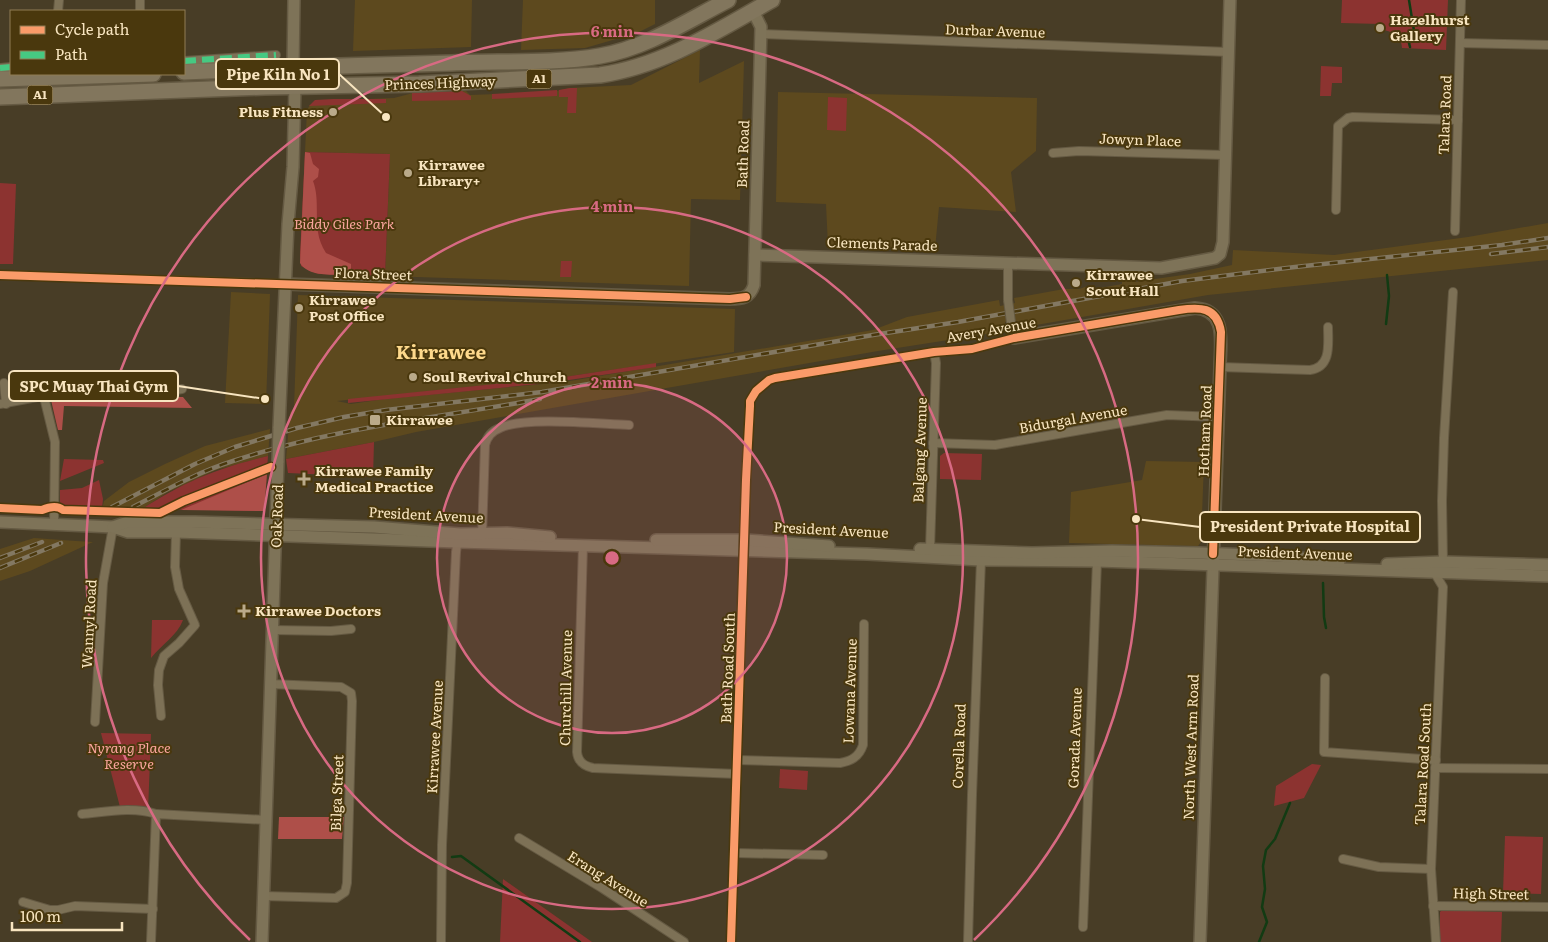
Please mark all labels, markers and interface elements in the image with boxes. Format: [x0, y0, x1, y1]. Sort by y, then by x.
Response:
place label: Hazelhurst Gallery [1390, 9, 1470, 45]
legend [10, 10, 185, 75]
text: Cycle path [55, 17, 130, 40]
street label: Durbar Avenue [945, 18, 1046, 42]
text: 6 min [591, 19, 634, 42]
marker: Hazelhurst Gallery [1374, 22, 1386, 34]
text: Path [55, 42, 88, 65]
callout: Pipe Kiln No 1 [216, 59, 339, 89]
text: Pipe Kiln No 1 [226, 62, 330, 85]
street label: Princes Highway [384, 70, 497, 94]
road number: A1 [526, 70, 552, 88]
street label: Talara Road [1433, 74, 1455, 155]
road number: A1 [28, 86, 52, 104]
place label: Plus Fitness [239, 101, 323, 121]
marker: Plus Fitness [327, 106, 339, 118]
street label: Bath Road [731, 119, 753, 188]
street label: Jowyn Place [1099, 128, 1181, 150]
place label: Kirrawee Library+ [418, 154, 485, 190]
marker: Kirrawee Library+ [402, 167, 414, 179]
text: 4 min [591, 194, 634, 217]
park label: Biddy Giles Park [294, 213, 395, 233]
street label: Clements Parade [826, 231, 938, 255]
street label: Flora Street [334, 262, 413, 284]
place label: Kirrawee Scout Hall [1086, 264, 1159, 300]
marker: Kirrawee Scout Hall [1070, 277, 1082, 289]
place label: Kirrawee Post Office [309, 289, 384, 325]
marker: Kirrawee Post Office [293, 302, 305, 314]
street label: Avery Avenue [944, 311, 1037, 347]
district label: Kirrawee [396, 337, 487, 365]
place label: Soul Revival Church [423, 366, 567, 386]
text: 2 min [591, 370, 634, 393]
callout: SPC Muay Thai Gym [9, 371, 178, 401]
marker: Soul Revival Church [407, 371, 419, 383]
text: SPC Muay Thai Gym [20, 374, 169, 397]
street label: Hotham Road [1192, 384, 1216, 477]
street label: Balgang Avenue [907, 397, 931, 503]
street label: Bidurgal Avenue [1017, 399, 1129, 437]
place label: Kirrawee [386, 409, 453, 429]
marker: Kirrawee [368, 413, 382, 427]
place label: Kirrawee Family Medical Practice [315, 460, 434, 496]
marker: Kirrawee Family Medical Practice [297, 472, 311, 486]
street label: Oak Road [265, 483, 287, 548]
street label: President Avenue [368, 501, 484, 527]
callout: President Private Hospital [1200, 512, 1420, 542]
text: President Private Hospital [1210, 514, 1411, 537]
street label: President Avenue [773, 516, 889, 542]
street label: President Avenue [1237, 540, 1353, 564]
centre of rings [603, 549, 621, 567]
street label: Wannyl Road [76, 578, 100, 669]
place label: Kirrawee Doctors [255, 600, 381, 620]
marker: Kirrawee Doctors [237, 604, 251, 618]
street label: Bath Road South [715, 612, 739, 724]
street label: Churchill Avenue [554, 630, 576, 746]
street label: Lowana Avenue [837, 638, 861, 744]
street label: North West Arm Road [1177, 673, 1203, 820]
street label: Kirrawee Avenue [421, 680, 447, 794]
street label: Gorada Avenue [1062, 687, 1086, 789]
street label: Talara Road South [1409, 702, 1435, 826]
street label: Corella Road [947, 703, 969, 789]
park label: Nyrang Place Reserve [87, 737, 171, 773]
street label: Bilga Street [325, 754, 347, 832]
street label: Erang Avenue [564, 845, 653, 911]
street label: High Street [1453, 882, 1530, 904]
scale bar [12, 900, 122, 932]
text: 100 m [20, 904, 61, 927]

